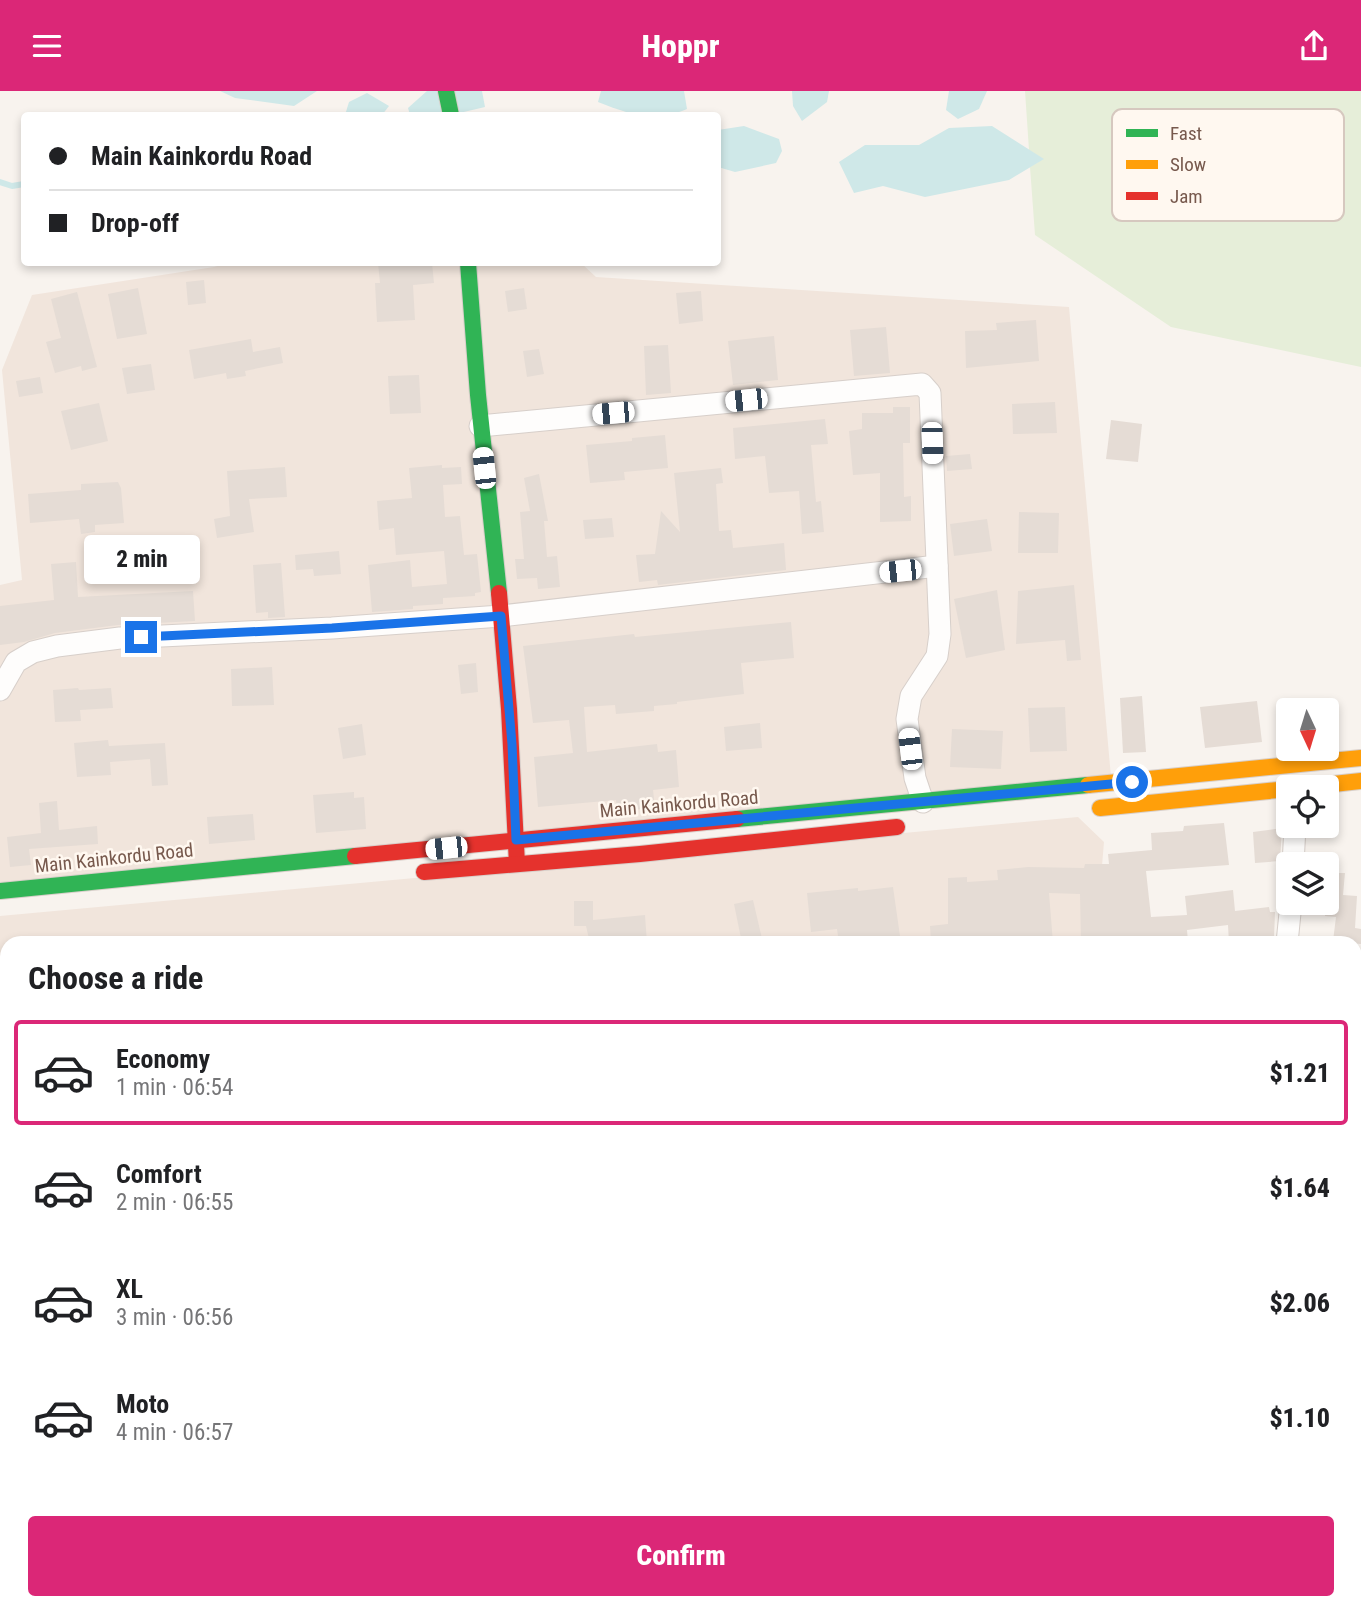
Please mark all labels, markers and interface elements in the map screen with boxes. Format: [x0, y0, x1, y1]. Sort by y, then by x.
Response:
icon: menu [28, 27, 66, 65]
text: Hoppr [642, 27, 719, 65]
icon: share [1295, 27, 1333, 65]
legend [1112, 109, 1344, 221]
text: Fast [1170, 122, 1202, 145]
text: Main Kainkordu Road [91, 141, 312, 171]
text: Slow [1170, 153, 1206, 176]
text: Jam [1170, 185, 1203, 208]
text: Drop-off [91, 208, 179, 238]
car [725, 387, 768, 413]
car [592, 401, 635, 425]
car [921, 422, 944, 464]
car [472, 446, 497, 490]
callout: 2 min [83, 535, 199, 585]
text: 2 min [116, 546, 168, 573]
car [879, 558, 922, 584]
route end [125, 621, 157, 653]
north arrow [1276, 698, 1339, 761]
map controls [1276, 698, 1339, 915]
car [898, 727, 923, 771]
route start [1116, 766, 1148, 798]
button: locate [1276, 775, 1339, 838]
street label: Main Kainkordu Road [599, 786, 759, 822]
car [425, 835, 468, 861]
street label: Main Kainkordu Road [34, 838, 194, 878]
button: layers [1276, 852, 1339, 915]
text: Choose a ride [28, 959, 203, 997]
icon: car [32, 1041, 95, 1104]
text: Economy [116, 1044, 210, 1074]
text: $1.21 [1269, 1058, 1330, 1088]
text: 1 min · 06:54 [116, 1074, 233, 1101]
icon: car [32, 1156, 95, 1219]
text: Comfort [116, 1159, 202, 1189]
text: $1.64 [1269, 1173, 1330, 1203]
text: 2 min · 06:55 [116, 1189, 233, 1216]
icon: car [32, 1271, 95, 1334]
text: XL [116, 1274, 143, 1304]
text: $2.06 [1269, 1288, 1330, 1318]
text: 3 min · 06:56 [116, 1304, 233, 1331]
icon: car [32, 1386, 95, 1449]
text: Moto [116, 1389, 169, 1419]
text: $1.10 [1269, 1403, 1330, 1433]
text: 4 min · 06:57 [116, 1419, 233, 1446]
button: Confirm [28, 1516, 1334, 1596]

